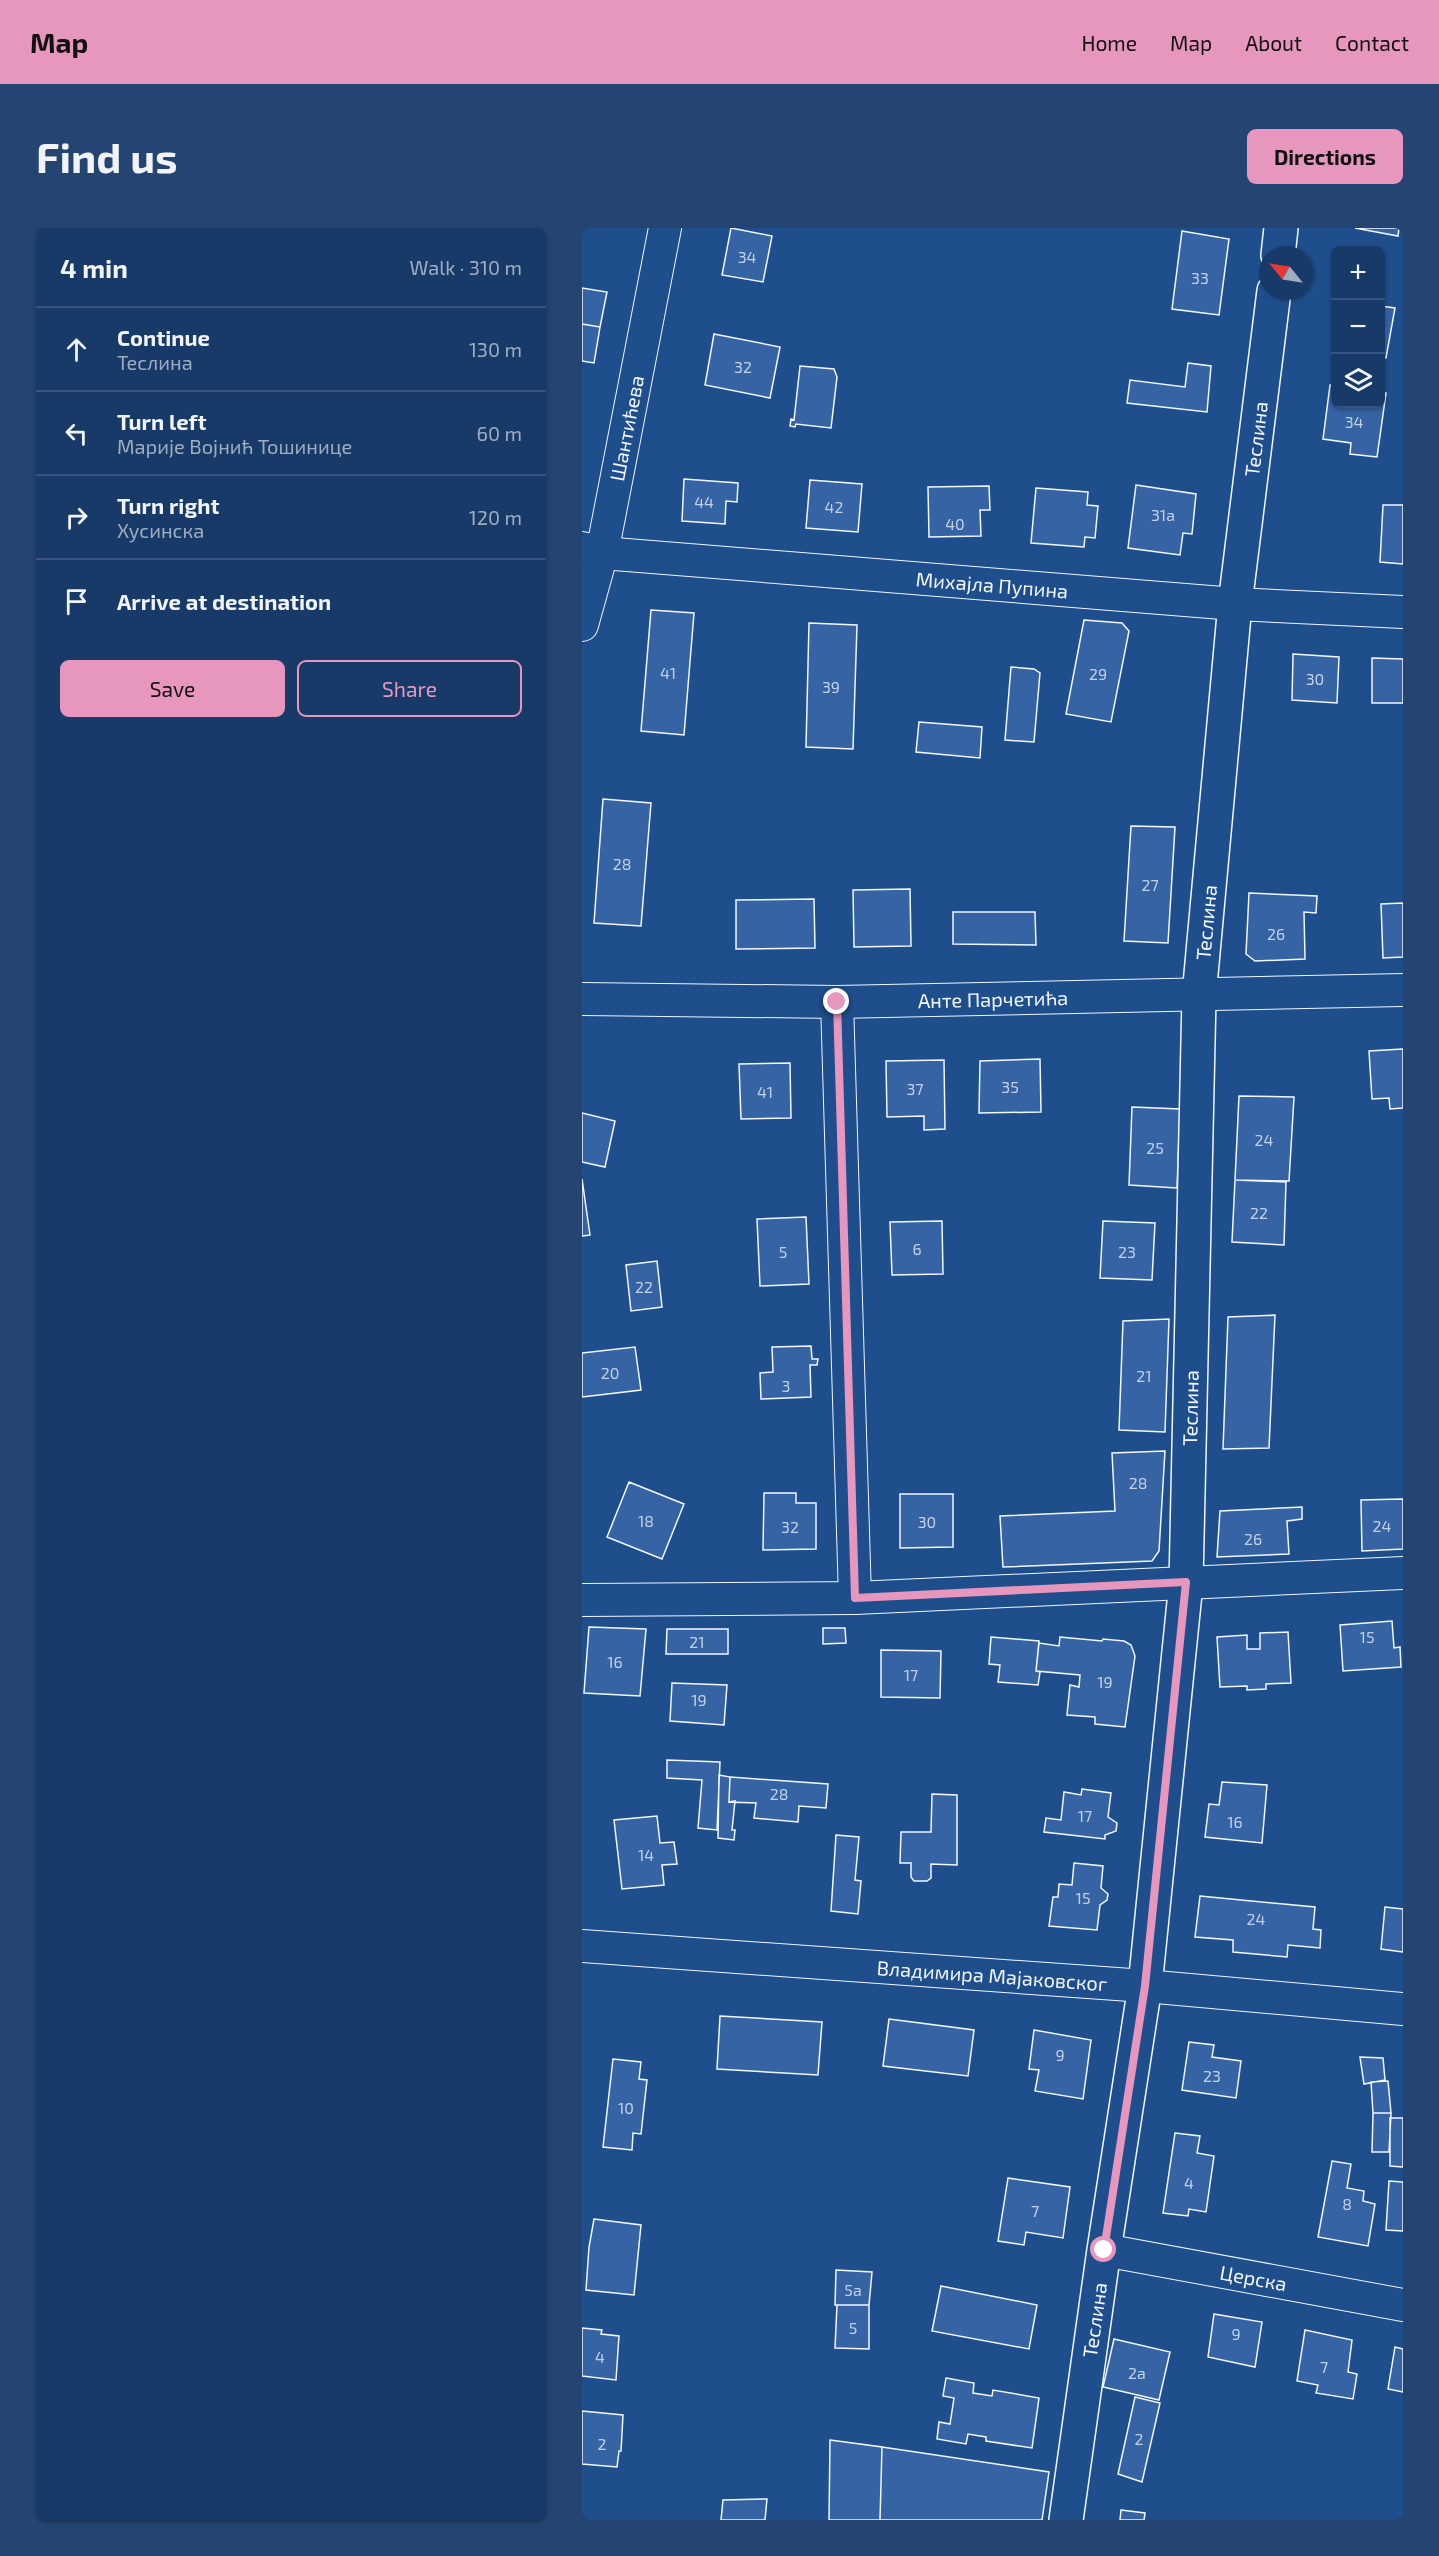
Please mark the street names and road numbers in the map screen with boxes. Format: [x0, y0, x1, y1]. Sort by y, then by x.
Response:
street label: Шантићева [604, 373, 648, 483]
street label: Теслина [1239, 400, 1272, 478]
street label: Михајла Пупина [915, 566, 1069, 603]
street label: Теслина [1190, 884, 1221, 961]
street label: Анте Парчетића [917, 985, 1068, 1012]
street label: Теслина [1177, 1370, 1203, 1446]
street label: Владимира Мајаковског [876, 1955, 1108, 1995]
street label: Церска [1218, 2260, 1289, 2295]
street label: Теслина [1077, 2281, 1111, 2359]

